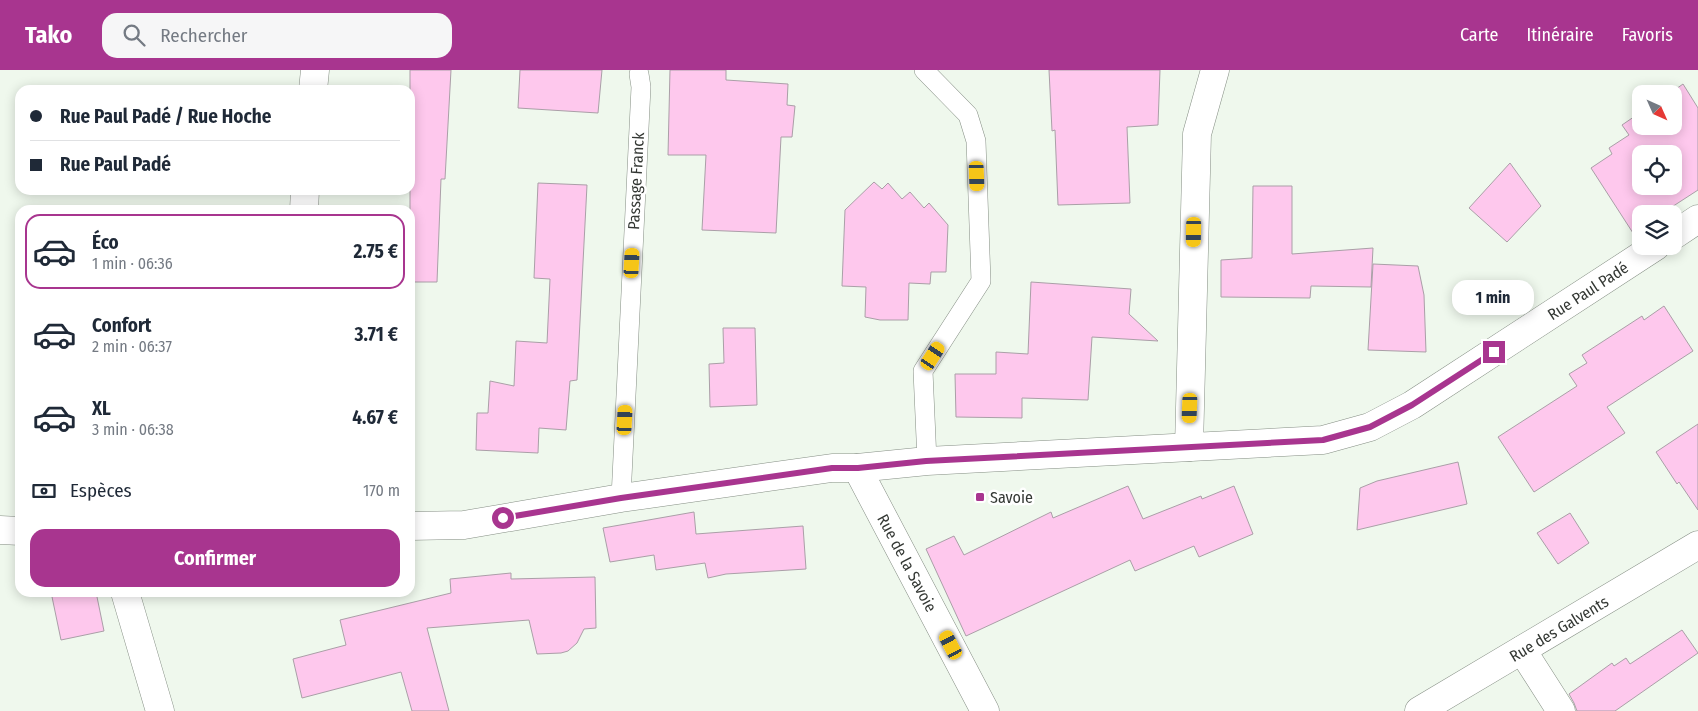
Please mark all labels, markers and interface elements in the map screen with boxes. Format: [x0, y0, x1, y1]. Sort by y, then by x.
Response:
search box [102, 13, 452, 58]
text: Tako [25, 21, 72, 49]
icon: search [120, 21, 148, 49]
text: Rechercher [160, 24, 247, 47]
text: Carte [1460, 24, 1498, 46]
text: Itinéraire [1526, 24, 1594, 46]
text: Favoris [1622, 24, 1673, 46]
north arrow [1632, 85, 1682, 135]
map controls [1632, 85, 1682, 255]
text: Rue Paul Padé / Rue Hoche [60, 105, 271, 128]
street label: Passage Franck [624, 131, 648, 230]
button: locate [1632, 145, 1682, 195]
text: Rue Paul Padé [60, 153, 171, 176]
car [968, 161, 985, 191]
button: layers [1632, 205, 1682, 255]
car [1186, 217, 1201, 247]
icon: car [32, 229, 77, 274]
text: Éco [92, 231, 119, 254]
text: 2.75 € [353, 240, 398, 263]
car [623, 248, 640, 278]
text: 1 min · 06:36 [92, 254, 173, 273]
street label: Rue Paul Padé [1544, 258, 1632, 324]
callout: 1 min [1453, 280, 1535, 314]
text: 1 min [1476, 288, 1510, 307]
icon: car [32, 312, 77, 357]
text: Confort [92, 314, 152, 337]
text: 3.71 € [355, 323, 398, 346]
text: 2 min · 06:37 [92, 337, 172, 356]
car [918, 339, 947, 373]
route end [1483, 341, 1505, 363]
car [1181, 393, 1198, 423]
icon: car [32, 395, 77, 440]
text: XL [92, 397, 111, 420]
car [616, 405, 633, 435]
text: 4.67 € [352, 406, 398, 429]
text: 3 min · 06:38 [92, 420, 174, 439]
icon: cash [30, 477, 58, 505]
text: Espèces [70, 479, 132, 502]
text: 170 m [363, 481, 400, 500]
place label: Savoie [990, 488, 1033, 507]
marker: Savoie [974, 491, 986, 503]
route start [492, 507, 514, 529]
street label: Rue de la Savoie [873, 511, 941, 615]
button: Confirmer [30, 529, 400, 587]
street label: Rue des Galvents [1506, 592, 1612, 666]
car [937, 628, 964, 662]

